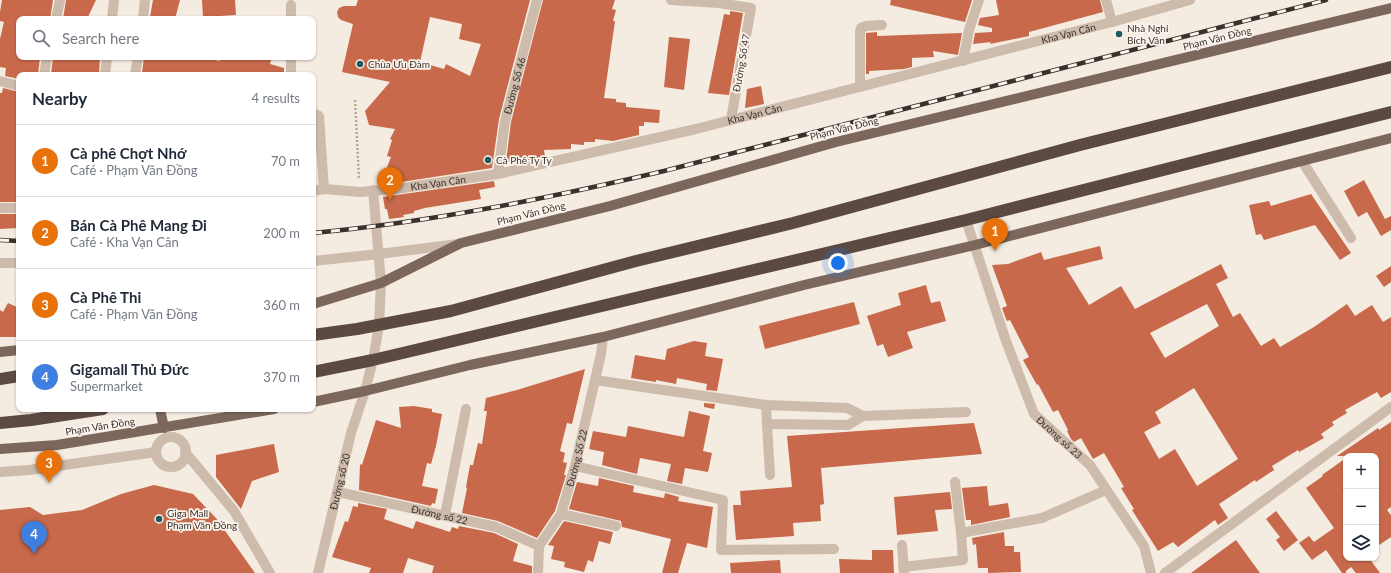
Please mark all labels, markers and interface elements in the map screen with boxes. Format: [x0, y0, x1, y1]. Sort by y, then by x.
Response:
search box [16, 16, 316, 60]
street label: Kha Vạn Cân [1040, 20, 1097, 46]
place label: Nhà Nghỉ Bích Vân [1127, 22, 1169, 46]
street label: Phạm Văn Đồng [1181, 24, 1253, 52]
icon: search [30, 27, 52, 49]
text: Search here [62, 29, 139, 47]
marker: Nhà Nghỉ Bích Vân [1114, 29, 1124, 39]
street label: Đường Số 47 [730, 33, 752, 93]
street label: Đường Số 46 [501, 56, 528, 116]
place label: Chùa Ưu Đàm [368, 58, 430, 70]
marker: Chùa Ưu Đàm [355, 59, 365, 69]
text: Nearby [32, 88, 87, 109]
text: 4 results [252, 90, 300, 106]
street label: Kha Vạn Cân [726, 101, 783, 127]
street label: Phạm Văn Đồng [808, 114, 880, 142]
text: Cà phê Chợt Nhớ [70, 144, 186, 162]
text: 1 [41, 153, 49, 169]
text: 70 m [271, 153, 300, 169]
place label: Cà Phê Ty Ty [496, 154, 553, 166]
marker: Cà Phê Ty Ty [483, 155, 493, 165]
text: Café · Phạm Văn Đồng [70, 162, 198, 178]
pin: 2 [377, 167, 403, 200]
street label: Kha Vạn Cân [410, 173, 467, 193]
street label: Phạm Văn Đồng [495, 199, 567, 227]
text: Bán Cà Phê Mang Đi [70, 216, 207, 234]
pin: 1 [982, 218, 1008, 251]
text: 2 [41, 225, 49, 241]
text: 200 m [263, 225, 300, 241]
text: Café · Kha Vạn Cân [70, 234, 179, 250]
your location [828, 253, 848, 273]
text: Cà Phê Thi [70, 288, 141, 306]
text: 3 [41, 297, 49, 313]
text: 360 m [263, 297, 300, 313]
text: Café · Phạm Văn Đồng [70, 306, 198, 322]
text: Gigamall Thủ Đức [70, 360, 189, 378]
text: 4 [41, 369, 49, 385]
text: 370 m [263, 369, 300, 385]
text: Supermarket [70, 378, 143, 394]
street label: Đường số 23 [1034, 413, 1085, 461]
street label: Phạm Văn Đồng [64, 415, 136, 437]
street label: Đường Số 22 [563, 428, 589, 488]
pin: 3 [36, 450, 62, 483]
street label: Đường số 20 [327, 452, 352, 511]
map controls [1343, 453, 1379, 561]
button: + [1343, 453, 1379, 489]
button: − [1343, 489, 1379, 525]
street label: Đường số 22 [410, 502, 469, 527]
place label: Giga Mall Phạm Văn Đồng [167, 507, 237, 531]
marker: Giga Mall Phạm Văn Đồng [154, 514, 164, 524]
pin: 4 [21, 521, 47, 554]
button: layers [1343, 525, 1379, 561]

